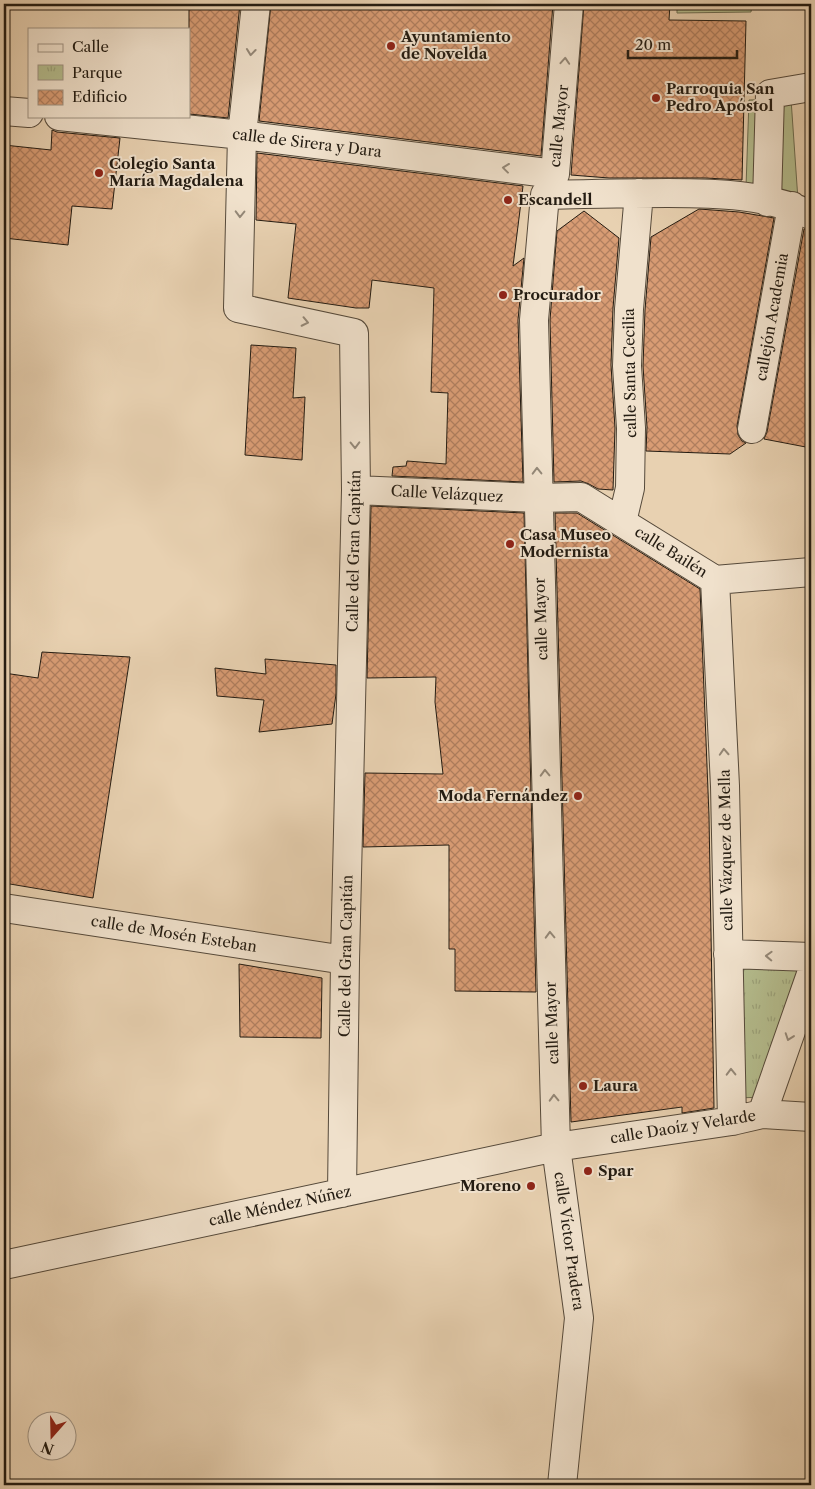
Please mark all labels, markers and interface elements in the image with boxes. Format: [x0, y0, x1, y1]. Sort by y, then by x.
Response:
place label: Ayuntamiento de Novelda [400, 27, 511, 63]
legend [28, 28, 190, 118]
scale bar [628, 28, 736, 60]
text: 20 m [635, 35, 671, 54]
text: Calle [72, 37, 109, 56]
marker: Ayuntamiento de Novelda [385, 40, 397, 52]
one-way arrow [246, 49, 257, 57]
one-way arrow [559, 57, 570, 65]
text: Parque [72, 63, 122, 82]
place label: Parroquia San Pedro Apóstol [666, 79, 775, 115]
street label: calle Mayor [545, 83, 572, 168]
text: Edificio [72, 87, 127, 106]
marker: Parroquia San Pedro Apóstol [650, 92, 662, 104]
street label: calle de Sirera y Dara [231, 124, 383, 161]
place label: Colegio Santa María Magdalena [109, 154, 244, 190]
one-way arrow [502, 163, 510, 174]
marker: Colegio Santa María Magdalena [93, 167, 105, 179]
place label: Escandell [518, 190, 593, 209]
marker: Escandell [502, 194, 514, 206]
one-way arrow [235, 210, 245, 218]
street label: callejón Academia [751, 251, 792, 383]
place label: Procurador [513, 285, 602, 304]
marker: Procurador [497, 289, 509, 301]
street label: calle Santa Cecilia [619, 308, 640, 438]
one-way arrow [300, 317, 309, 327]
one-way arrow [350, 441, 361, 449]
one-way arrow [532, 466, 542, 474]
street label: Calle del Gran Capitán [343, 469, 364, 632]
street label: Calle Velázquez [390, 481, 504, 506]
street label: calle Bailén [631, 522, 712, 582]
place label: Casa Museo Modernista [520, 525, 611, 561]
marker: Casa Museo Modernista [504, 538, 516, 550]
street label: calle Mayor [530, 576, 551, 661]
one-way arrow [718, 748, 729, 756]
one-way arrow [540, 769, 551, 777]
street label: calle Vázquez de Mella [715, 769, 736, 931]
place label: Moda Fernández [438, 786, 568, 805]
marker: Moda Fernández [572, 790, 584, 802]
street label: Calle del Gran Capitán [335, 874, 356, 1037]
street label: calle de Mosén Esteban [90, 911, 259, 956]
one-way arrow [545, 931, 555, 939]
one-way arrow [765, 950, 773, 961]
street label: calle Mayor [541, 980, 562, 1065]
one-way arrow [785, 1032, 795, 1040]
one-way arrow [726, 1068, 736, 1076]
place label: Laura [593, 1076, 638, 1095]
marker: Laura [577, 1080, 589, 1092]
one-way arrow [549, 1094, 559, 1102]
street label: calle Daoíz y Velarde [609, 1106, 757, 1147]
place label: Spar [598, 1161, 634, 1180]
marker: Spar [582, 1165, 594, 1177]
street label: calle Víctor Pradera [550, 1170, 589, 1312]
place label: Moreno [460, 1176, 521, 1195]
marker: Moreno [525, 1180, 537, 1192]
street label: calle Méndez Núñez [207, 1181, 353, 1230]
north arrow [28, 1412, 78, 1462]
text: N [39, 1438, 56, 1459]

